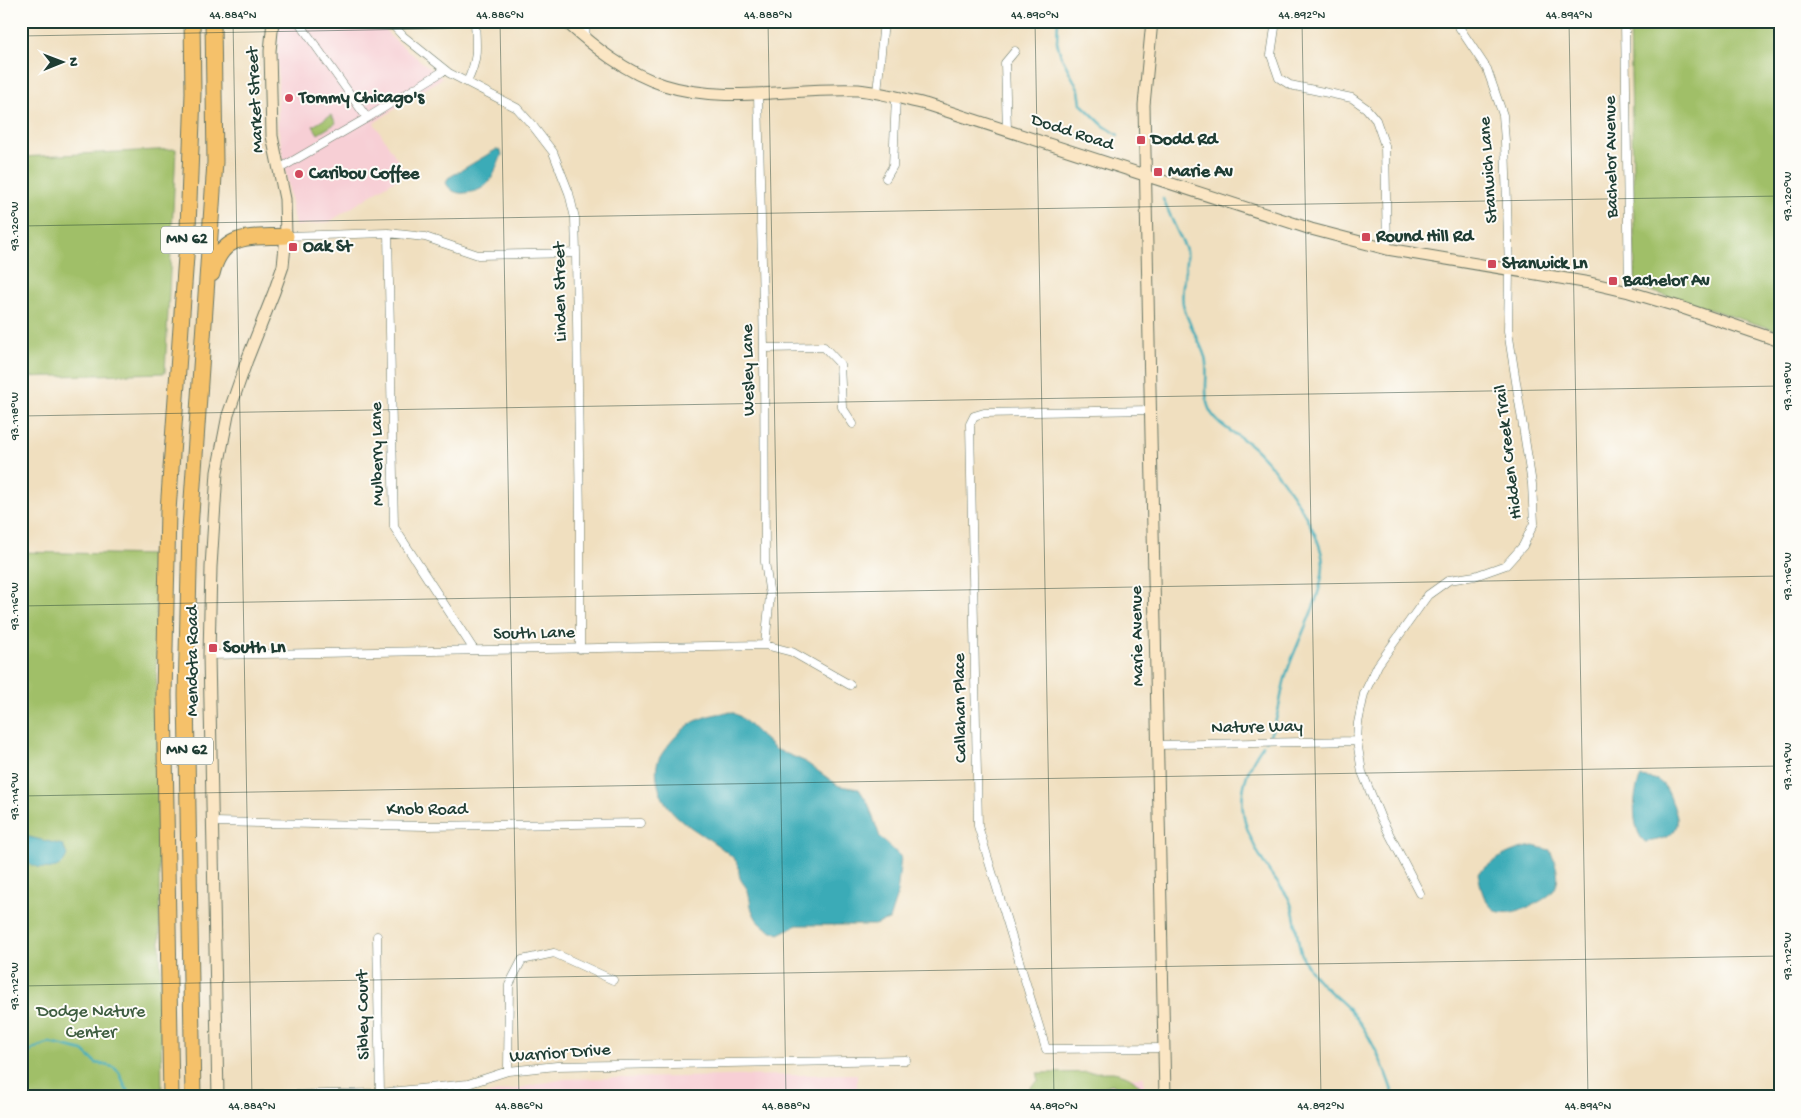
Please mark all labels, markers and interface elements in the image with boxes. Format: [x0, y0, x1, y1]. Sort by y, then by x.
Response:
text: 44.884°N [209, 9, 257, 23]
text: 44.886°N [476, 9, 524, 23]
text: 44.888°N [744, 9, 792, 23]
text: 44.890°N [1011, 9, 1059, 23]
text: 44.892°N [1279, 9, 1326, 23]
text: 44.894°N [1546, 9, 1592, 23]
north arrow [38, 38, 88, 88]
street label: Market Street [243, 45, 269, 153]
text: N [64, 57, 81, 67]
place label: Tommy Chicago's [297, 88, 426, 109]
marker: Tommy Chicago's [283, 92, 295, 104]
street label: Bachelor Avenue [1600, 95, 1624, 219]
street label: Dodd Road [1027, 109, 1117, 157]
street label: Stanwich Lane [1475, 115, 1503, 224]
place label: Dodd Rd [1149, 130, 1220, 151]
marker: Dodd Rd [1135, 134, 1147, 146]
place label: Marie Av [1168, 162, 1233, 183]
place label: Caribou Coffee [308, 164, 420, 185]
marker: Marie Av [1152, 166, 1164, 178]
marker: Caribou Coffee [293, 168, 305, 180]
text: 93.120°W [1782, 171, 1796, 222]
text: 93.120°W [9, 201, 23, 252]
road number: MN 62 [161, 226, 213, 254]
place label: Round Hill Rd [1375, 227, 1475, 248]
marker: Round Hill Rd [1360, 231, 1372, 243]
place label: Oak St [303, 237, 353, 258]
street label: Linden Street [550, 240, 572, 342]
marker: Oak St [287, 241, 299, 253]
place label: Stanwick Ln [1502, 254, 1588, 275]
marker: Stanwick Ln [1486, 258, 1498, 270]
place label: Bachelor Av [1622, 271, 1710, 292]
marker: Bachelor Av [1607, 275, 1619, 287]
street label: Wesley Lane [738, 323, 760, 416]
text: 93.118°W [1782, 362, 1796, 411]
street label: Hidden Creek Trail [1490, 383, 1528, 521]
text: 93.118°W [9, 392, 23, 441]
street label: Mulberry Lane [367, 401, 389, 506]
text: 93.116°W [1782, 552, 1796, 601]
text: 93.116°W [9, 582, 23, 631]
street label: Marie Avenue [1127, 585, 1149, 686]
street label: Mendota Road [183, 604, 204, 717]
street label: South Lane [493, 623, 576, 645]
place label: South Ln [223, 638, 286, 659]
marker: South Ln [207, 642, 219, 654]
street label: Callahan Place [950, 652, 972, 763]
street label: Nature Way [1211, 717, 1303, 739]
road number: MN 62 [161, 738, 213, 764]
text: 93.114°W [1782, 743, 1796, 790]
text: 93.114°W [9, 773, 23, 820]
street label: Knob Road [387, 800, 469, 821]
text: 93.112°W [1782, 932, 1796, 981]
text: 93.112°W [9, 962, 23, 1011]
street label: Sibley Court [353, 968, 375, 1060]
park label: Dodge Nature Center [36, 1002, 146, 1044]
street label: Warrior Drive [509, 1040, 612, 1068]
text: 44.884°N [228, 1100, 276, 1114]
text: 44.886°N [495, 1100, 543, 1114]
text: 44.888°N [762, 1100, 810, 1114]
text: 44.890°N [1030, 1100, 1078, 1114]
text: 44.892°N [1298, 1100, 1345, 1114]
text: 44.894°N [1565, 1100, 1611, 1114]

